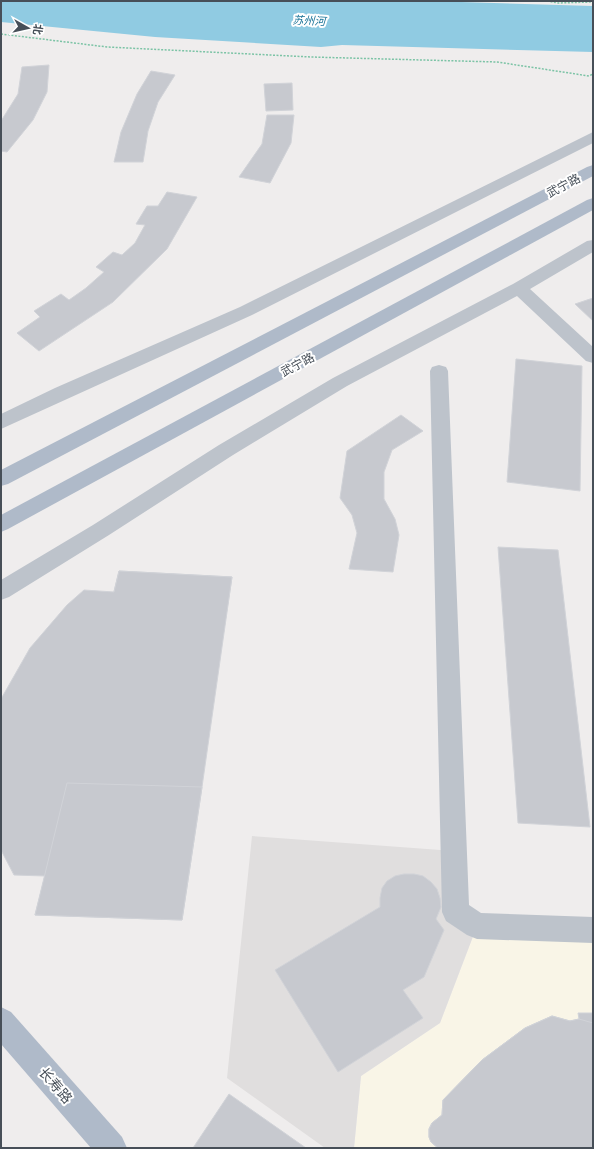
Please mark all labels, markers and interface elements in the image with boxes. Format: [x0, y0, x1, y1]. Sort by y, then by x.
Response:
north arrow [8, 8, 48, 48]
water label: 苏州河 [292, 13, 328, 27]
text: 北 [31, 23, 46, 36]
street label: 武宁路 [544, 170, 582, 200]
street label: 武宁路 [278, 349, 316, 379]
street label: 长寿路 [36, 1064, 76, 1106]

